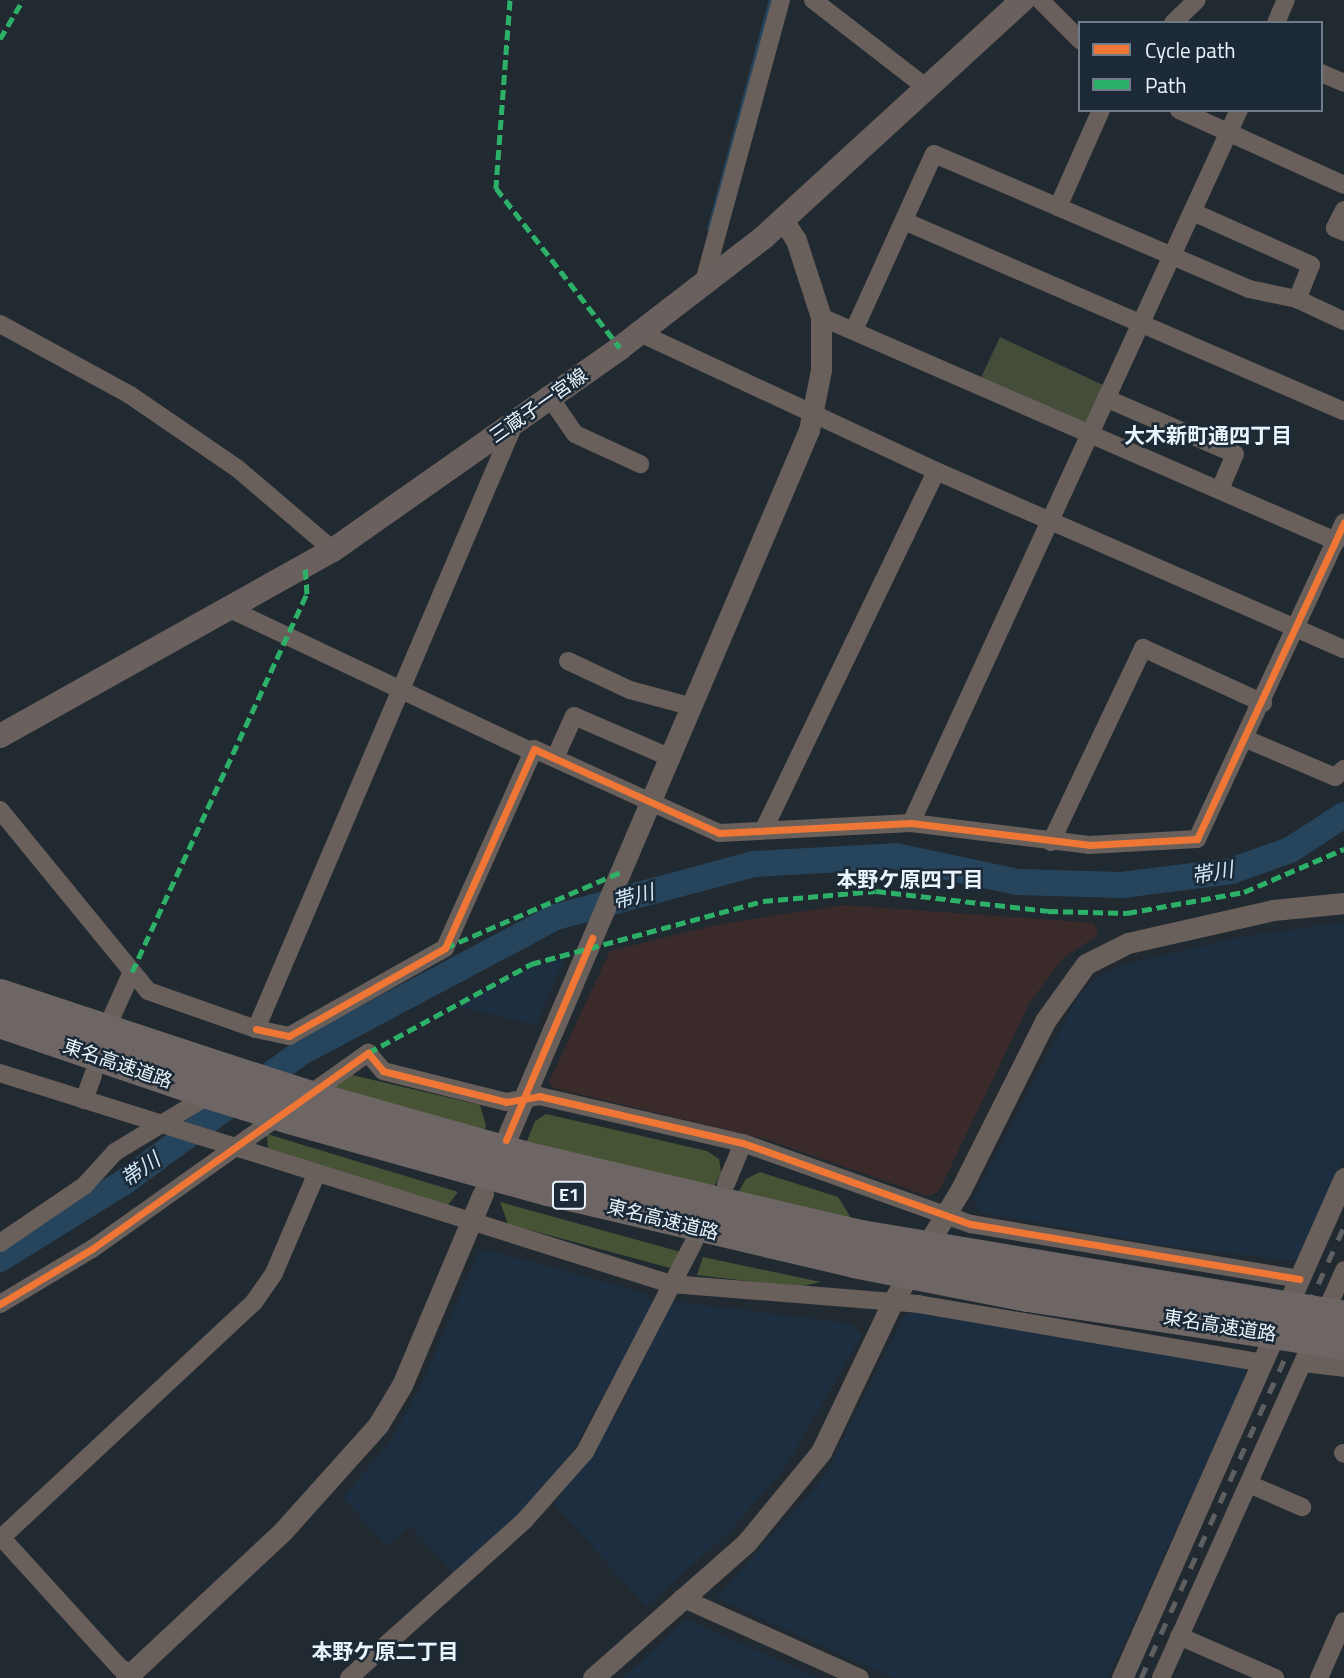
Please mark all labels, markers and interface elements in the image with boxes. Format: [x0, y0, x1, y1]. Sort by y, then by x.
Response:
legend [1078, 21, 1323, 112]
text: Cycle path [1145, 34, 1236, 66]
text: Path [1145, 69, 1187, 101]
street label: 三蔵子一宮線 [485, 363, 591, 447]
district label: 大木新町通四丁目 [1124, 422, 1292, 448]
water label: 帯川 [1189, 856, 1235, 888]
district label: 本野ケ原四丁目 [837, 866, 983, 892]
water label: 帯川 [609, 878, 657, 914]
street label: 東名高速道路 [60, 1034, 176, 1092]
water label: 帯川 [116, 1147, 164, 1191]
road number: E1 [552, 1180, 586, 1210]
street label: 東名高速道路 [605, 1194, 721, 1244]
street label: 東名高速道路 [1162, 1305, 1278, 1345]
district label: 本野ケ原二丁目 [312, 1638, 458, 1664]

